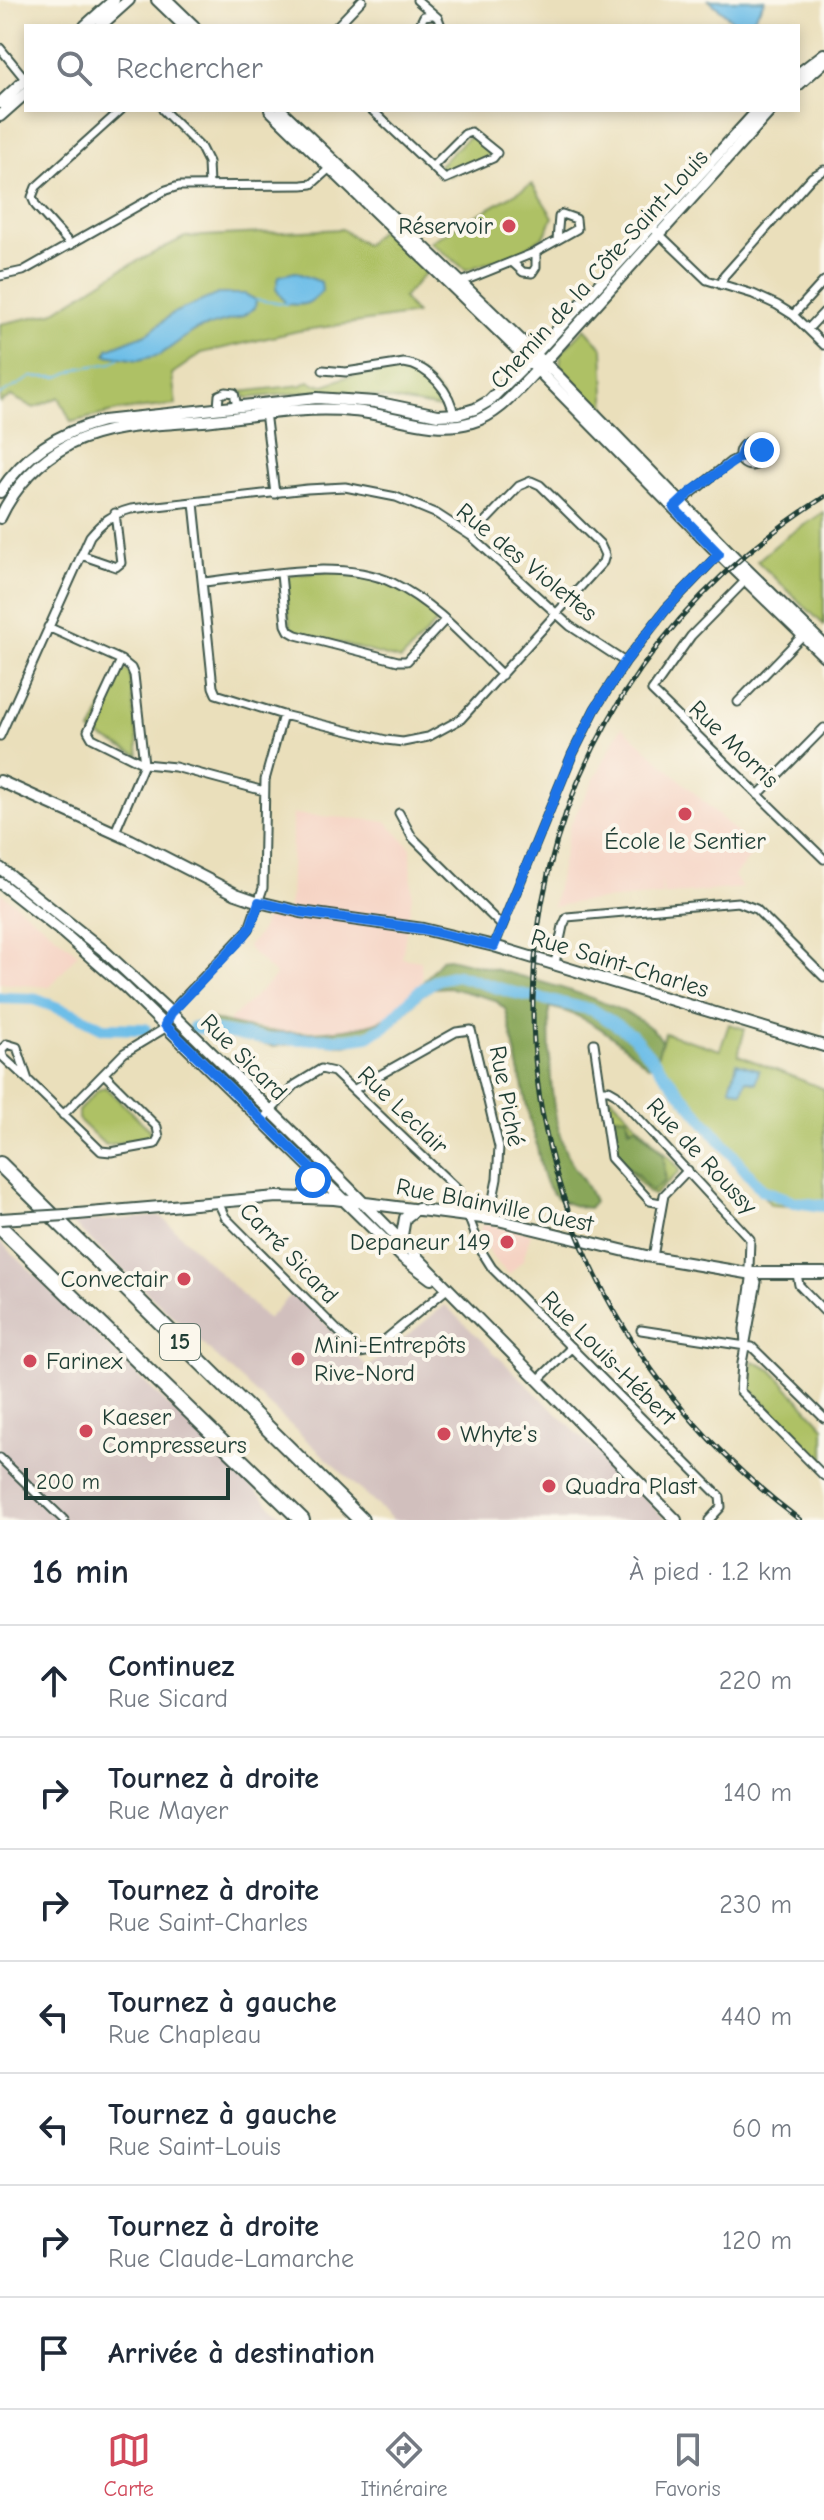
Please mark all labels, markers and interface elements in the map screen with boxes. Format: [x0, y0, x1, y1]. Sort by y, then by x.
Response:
search box [24, 24, 800, 112]
icon: search [52, 46, 96, 90]
text: Rechercher [116, 51, 263, 86]
street label: Chemin de la Côte-Saint-Louis [484, 143, 714, 394]
place label: Réservoir [398, 212, 493, 240]
marker: Réservoir [500, 217, 518, 235]
route end [744, 432, 780, 468]
street label: Rue des Violettes [451, 497, 603, 627]
street label: Rue Morris [683, 694, 785, 794]
marker: École le Sentier [676, 805, 694, 823]
place label: École le Sentier [604, 827, 766, 855]
street label: Rue Saint-Charles [528, 923, 712, 1003]
street label: Rue Sicard [195, 1008, 293, 1106]
street label: Rue Piché [484, 1043, 530, 1149]
street label: Rue Leclair [352, 1060, 454, 1160]
street label: Rue de Roussy [641, 1092, 763, 1220]
route start [295, 1162, 331, 1198]
street label: Rue Blainville Ouest [394, 1172, 597, 1238]
street label: Carré Sicard [234, 1197, 344, 1309]
place label: Depaneur 149 [350, 1228, 491, 1256]
marker: Depaneur 149 [498, 1233, 516, 1251]
place label: Convectair [61, 1265, 168, 1293]
marker: Convectair [175, 1270, 193, 1288]
street label: Rue Louis-Hébert [536, 1285, 683, 1432]
road number: 15 [160, 1324, 200, 1360]
place label: Mini-Entrepôts Rive-Nord [314, 1331, 466, 1387]
place label: Farinex [46, 1347, 123, 1375]
marker: Mini-Entrepôts Rive-Nord [289, 1350, 307, 1368]
marker: Farinex [21, 1352, 39, 1370]
place label: Kaeser Compresseurs [102, 1403, 247, 1459]
place label: Whyte's [460, 1420, 537, 1448]
marker: Kaeser Compresseurs [77, 1422, 95, 1440]
marker: Whyte's [435, 1425, 453, 1443]
scale bar [24, 1464, 230, 1500]
text: 200 m [36, 1469, 100, 1495]
place label: Quadra Plast [565, 1472, 698, 1500]
marker: Quadra Plast [540, 1477, 558, 1495]
text: 16 min [32, 1552, 129, 1592]
text: À pied · 1.2 km [629, 1557, 792, 1587]
text: Continuez [108, 1649, 234, 1684]
icon: ahead [32, 1659, 76, 1703]
text: 220 m [719, 1666, 792, 1696]
text: Rue Sicard [108, 1684, 228, 1714]
text: Tournez à droite [108, 1761, 319, 1796]
icon: right [32, 1771, 76, 1815]
text: 140 m [723, 1778, 792, 1808]
text: Rue Mayer [108, 1796, 228, 1826]
text: Tournez à droite [108, 1873, 319, 1908]
icon: right [32, 1883, 76, 1927]
text: 230 m [719, 1890, 792, 1920]
text: Rue Saint-Charles [108, 1908, 308, 1938]
text: Tournez à gauche [108, 1985, 337, 2020]
icon: left [32, 1995, 76, 2039]
text: 440 m [721, 2002, 792, 2032]
text: Rue Chapleau [108, 2020, 261, 2050]
text: Tournez à gauche [108, 2097, 337, 2132]
icon: left [32, 2107, 76, 2151]
text: 60 m [732, 2114, 792, 2144]
text: Rue Saint-Louis [108, 2132, 281, 2162]
text: Tournez à droite [108, 2209, 319, 2244]
icon: right [32, 2219, 76, 2263]
text: 120 m [722, 2226, 792, 2256]
text: Rue Claude-Lamarche [108, 2244, 354, 2274]
icon: arrive [32, 2331, 76, 2375]
text: Arrivée à destination [108, 2336, 375, 2371]
tab: Carte [103, 2428, 154, 2502]
tab: Itinéraire [361, 2428, 448, 2502]
tab: Favoris [655, 2428, 721, 2502]

